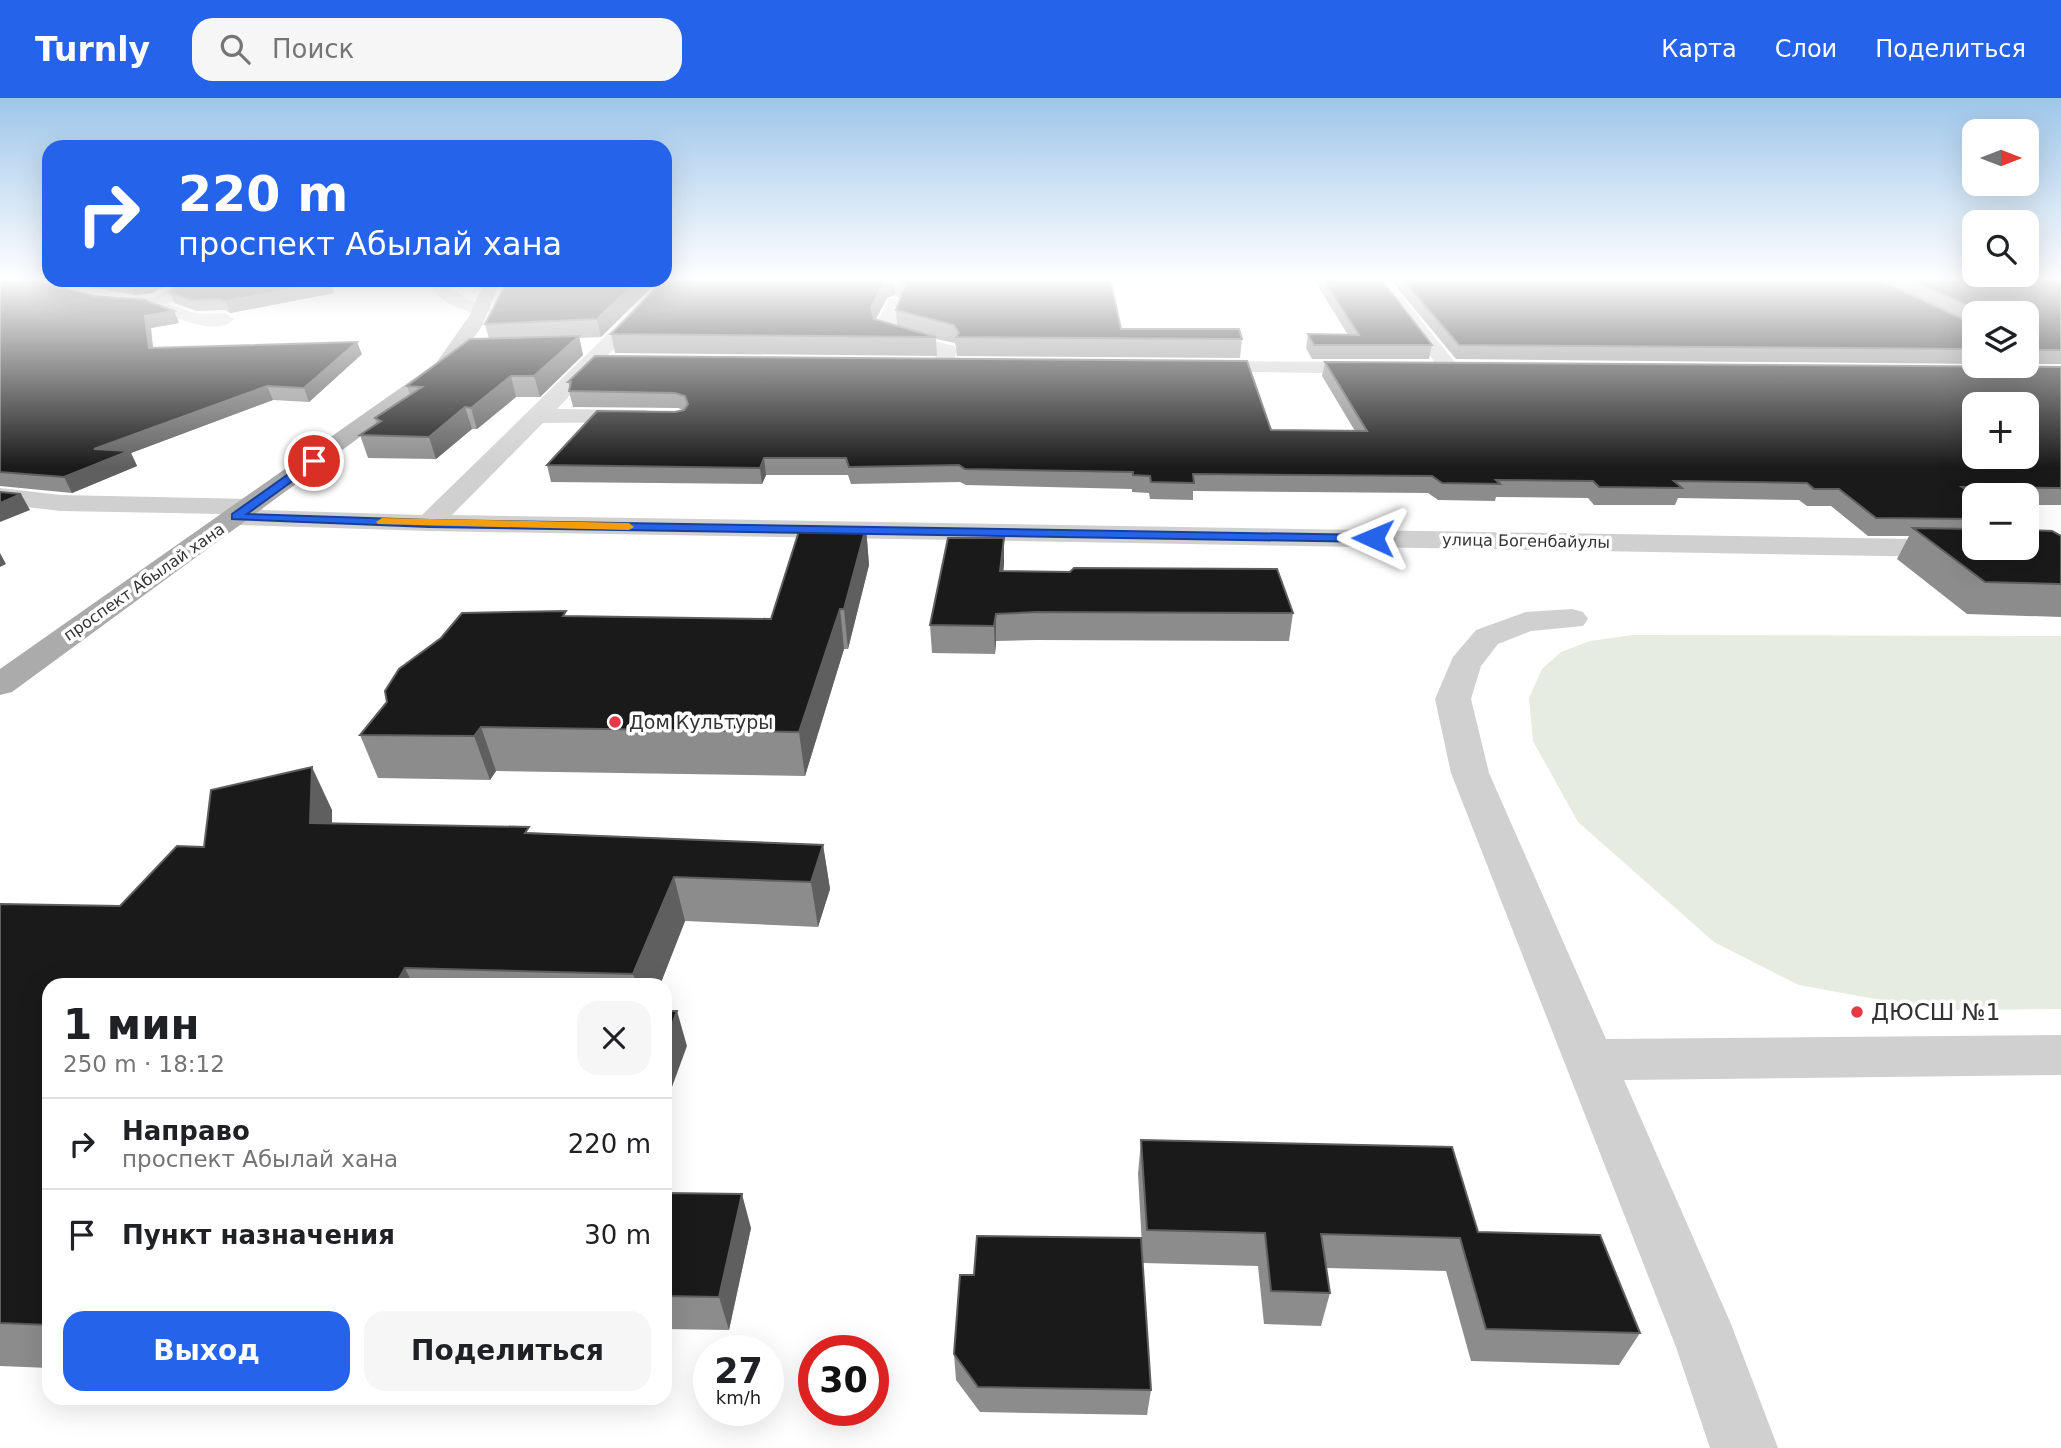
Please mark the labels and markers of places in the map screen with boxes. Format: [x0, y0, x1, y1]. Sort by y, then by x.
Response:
pin [284, 431, 344, 491]
place label: Дом Культуры [629, 711, 773, 733]
marker: Дом Культуры [607, 714, 623, 730]
place label: ДЮСШ №1 [1871, 999, 2000, 1025]
marker: ДЮСШ №1 [1849, 1004, 1865, 1020]

